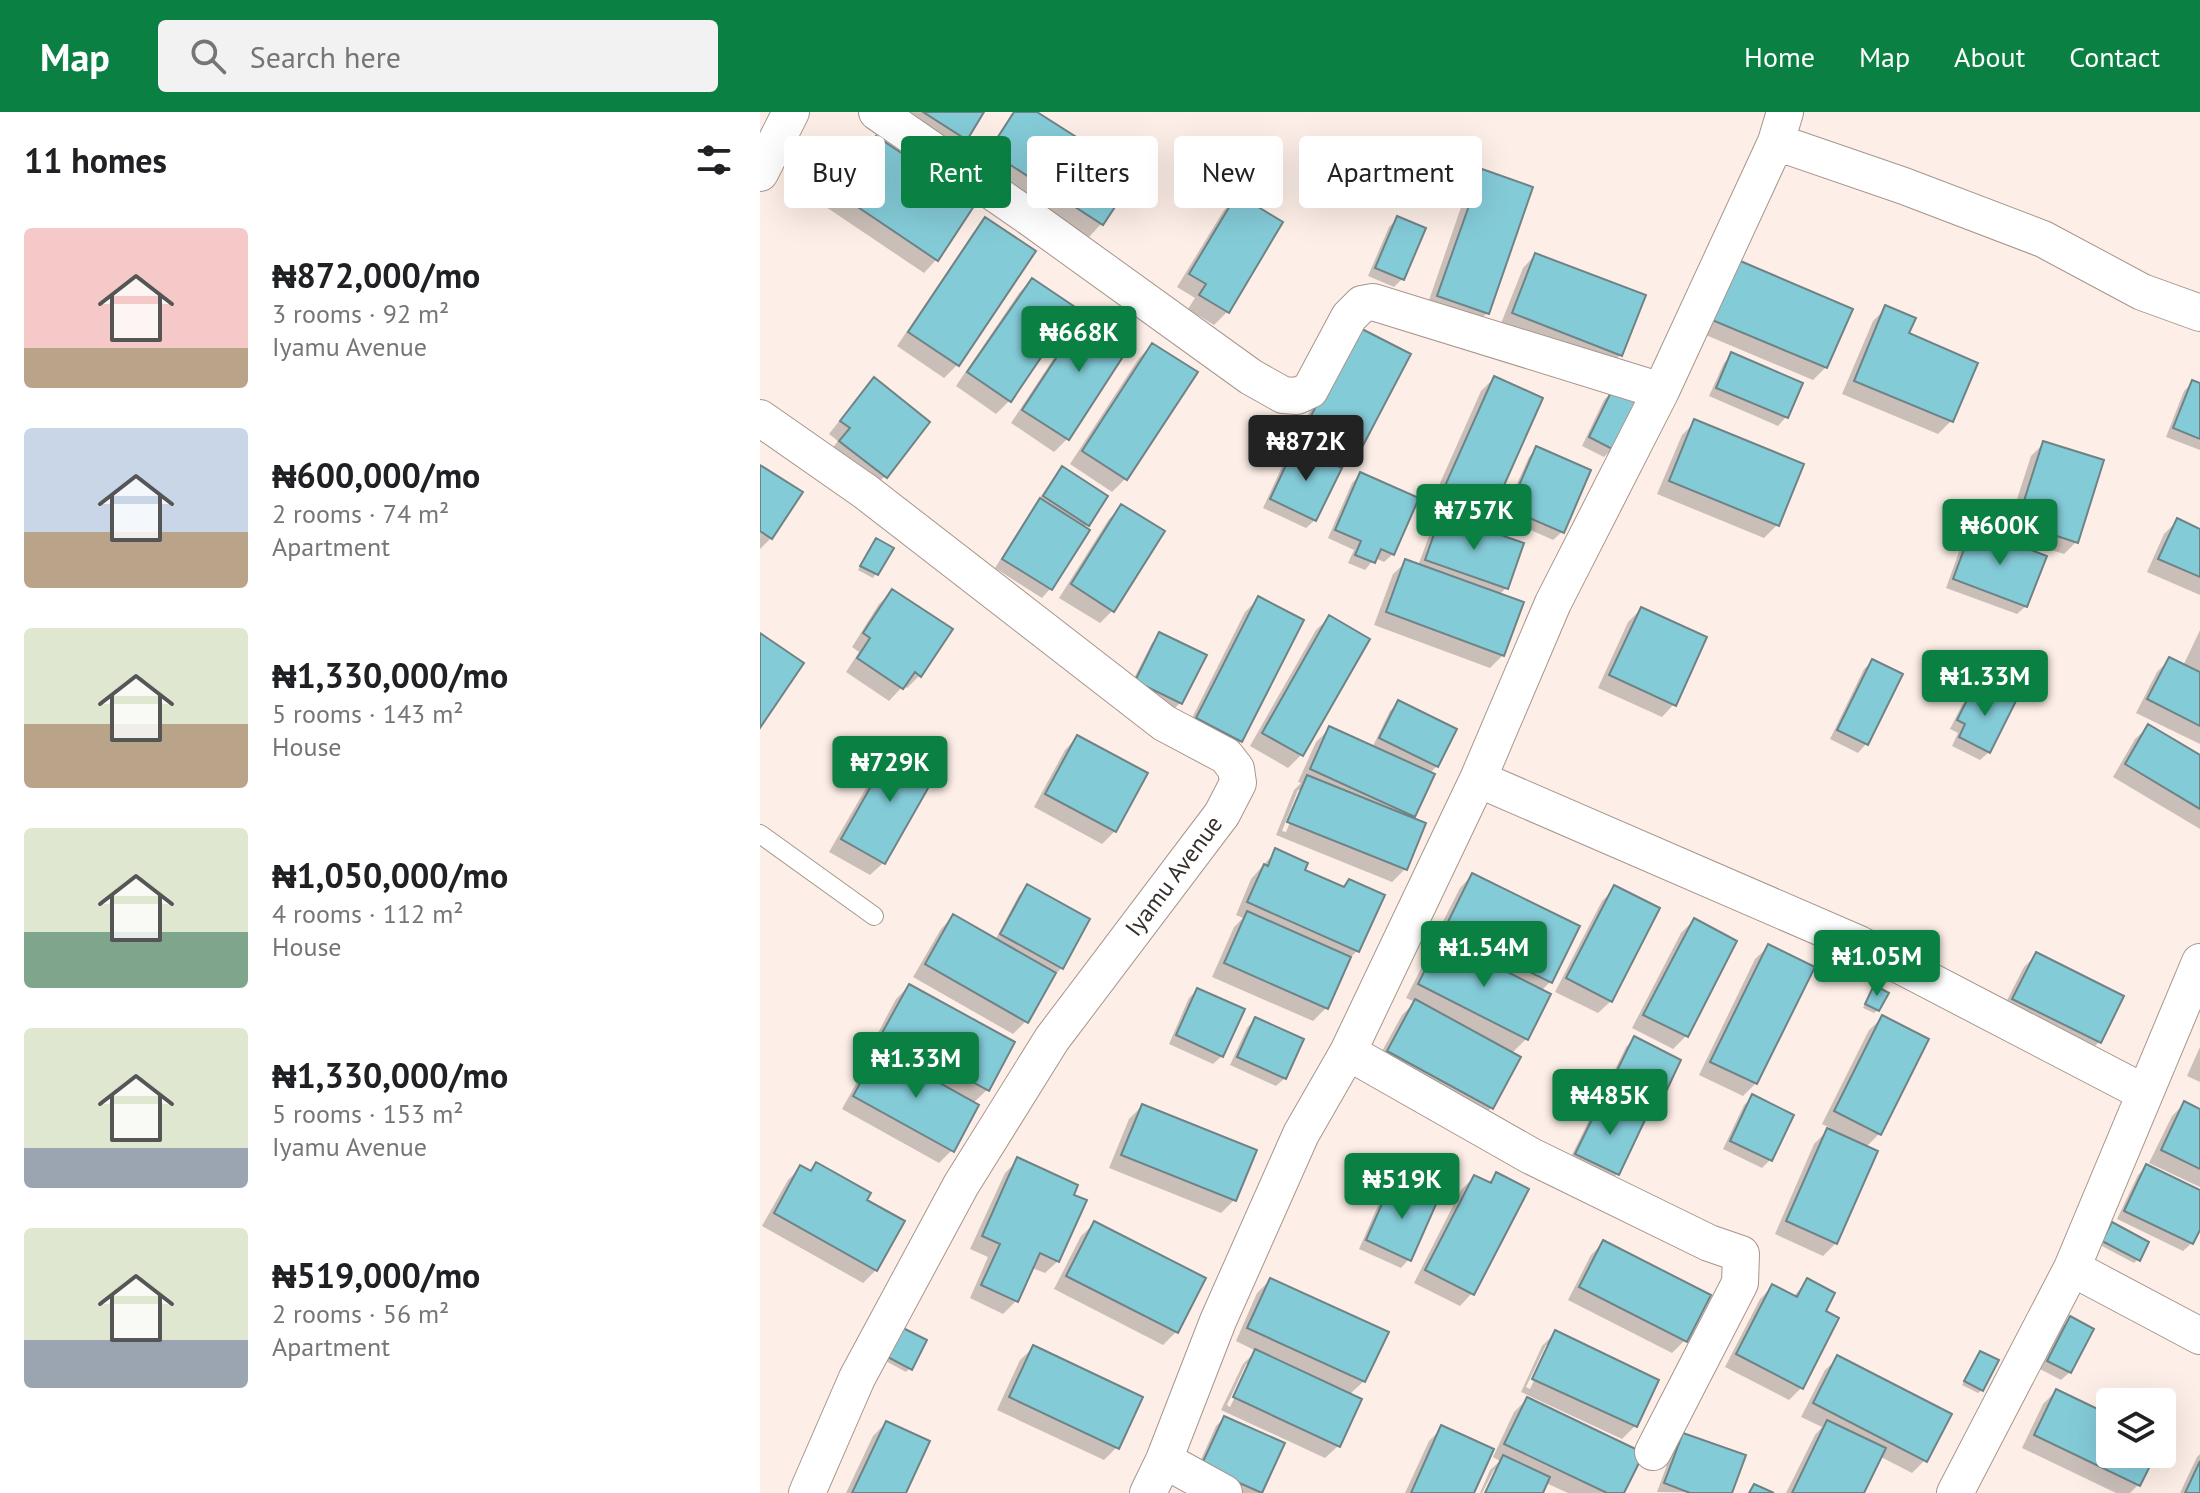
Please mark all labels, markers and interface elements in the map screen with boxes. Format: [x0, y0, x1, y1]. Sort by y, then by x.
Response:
search box [158, 20, 718, 92]
text: Map [40, 32, 110, 81]
icon: search [186, 34, 230, 78]
text: Search here [250, 37, 401, 76]
text: Home [1744, 38, 1815, 75]
text: Map [1859, 38, 1910, 75]
text: About [1954, 38, 2025, 75]
text: Contact [2069, 38, 2160, 75]
chip: Buy [784, 136, 885, 208]
chip: Rent [901, 136, 1011, 208]
chip: Filters [1027, 136, 1158, 208]
chip: New [1174, 136, 1283, 208]
chip: Apartment [1299, 136, 1482, 208]
text: 11 homes [24, 138, 167, 182]
icon: filters [692, 138, 736, 182]
text: ₦872,000/mo [272, 253, 480, 297]
icon: home [88, 260, 184, 356]
text: 3 rooms · 92 m² [272, 297, 449, 330]
pin: ₦668K [1023, 306, 1135, 374]
text: ₦668K [1039, 315, 1119, 348]
text: Iyamu Avenue [272, 330, 427, 363]
pin: ₦872K [1250, 415, 1362, 483]
text: ₦872K [1266, 424, 1346, 457]
text: ₦600,000/mo [272, 453, 480, 497]
icon: home [88, 460, 184, 556]
pin: ₦757K [1418, 484, 1530, 552]
text: ₦757K [1434, 493, 1514, 526]
text: 2 rooms · 74 m² [272, 497, 449, 530]
pin: ₦600K [1944, 499, 2056, 567]
text: ₦600K [1960, 508, 2040, 541]
text: Apartment [272, 530, 390, 563]
pin: ₦1.33M [1920, 650, 2050, 718]
text: ₦1,330,000/mo [272, 653, 508, 697]
text: ₦1.33M [1940, 659, 2030, 692]
icon: home [88, 660, 184, 756]
text: 5 rooms · 143 m² [272, 697, 464, 730]
text: House [272, 730, 342, 763]
pin: ₦729K [834, 736, 946, 804]
text: ₦729K [850, 745, 930, 778]
street label: Iyamu Avenue [1118, 809, 1229, 942]
text: ₦1,050,000/mo [272, 853, 508, 897]
icon: home [88, 860, 184, 956]
text: 4 rooms · 112 m² [272, 897, 464, 930]
pin: ₦1.54M [1419, 921, 1549, 989]
text: House [272, 930, 342, 963]
text: ₦1.54M [1439, 930, 1529, 963]
pin: ₦1.05M [1812, 930, 1942, 998]
text: ₦1.05M [1832, 939, 1922, 972]
pin: ₦1.33M [851, 1032, 981, 1100]
text: ₦1.33M [871, 1041, 961, 1074]
text: ₦1,330,000/mo [272, 1053, 508, 1097]
icon: home [88, 1060, 184, 1156]
pin: ₦485K [1554, 1069, 1666, 1137]
text: ₦485K [1570, 1078, 1650, 1111]
text: 5 rooms · 153 m² [272, 1097, 464, 1130]
text: Iyamu Avenue [272, 1130, 427, 1163]
pin: ₦519K [1346, 1153, 1458, 1221]
text: ₦519K [1362, 1162, 1442, 1195]
text: ₦519,000/mo [272, 1253, 480, 1297]
icon: home [88, 1260, 184, 1356]
text: 2 rooms · 56 m² [272, 1297, 449, 1330]
text: Apartment [272, 1330, 390, 1363]
map controls [2096, 1388, 2176, 1468]
button: layers [2096, 1388, 2176, 1468]

